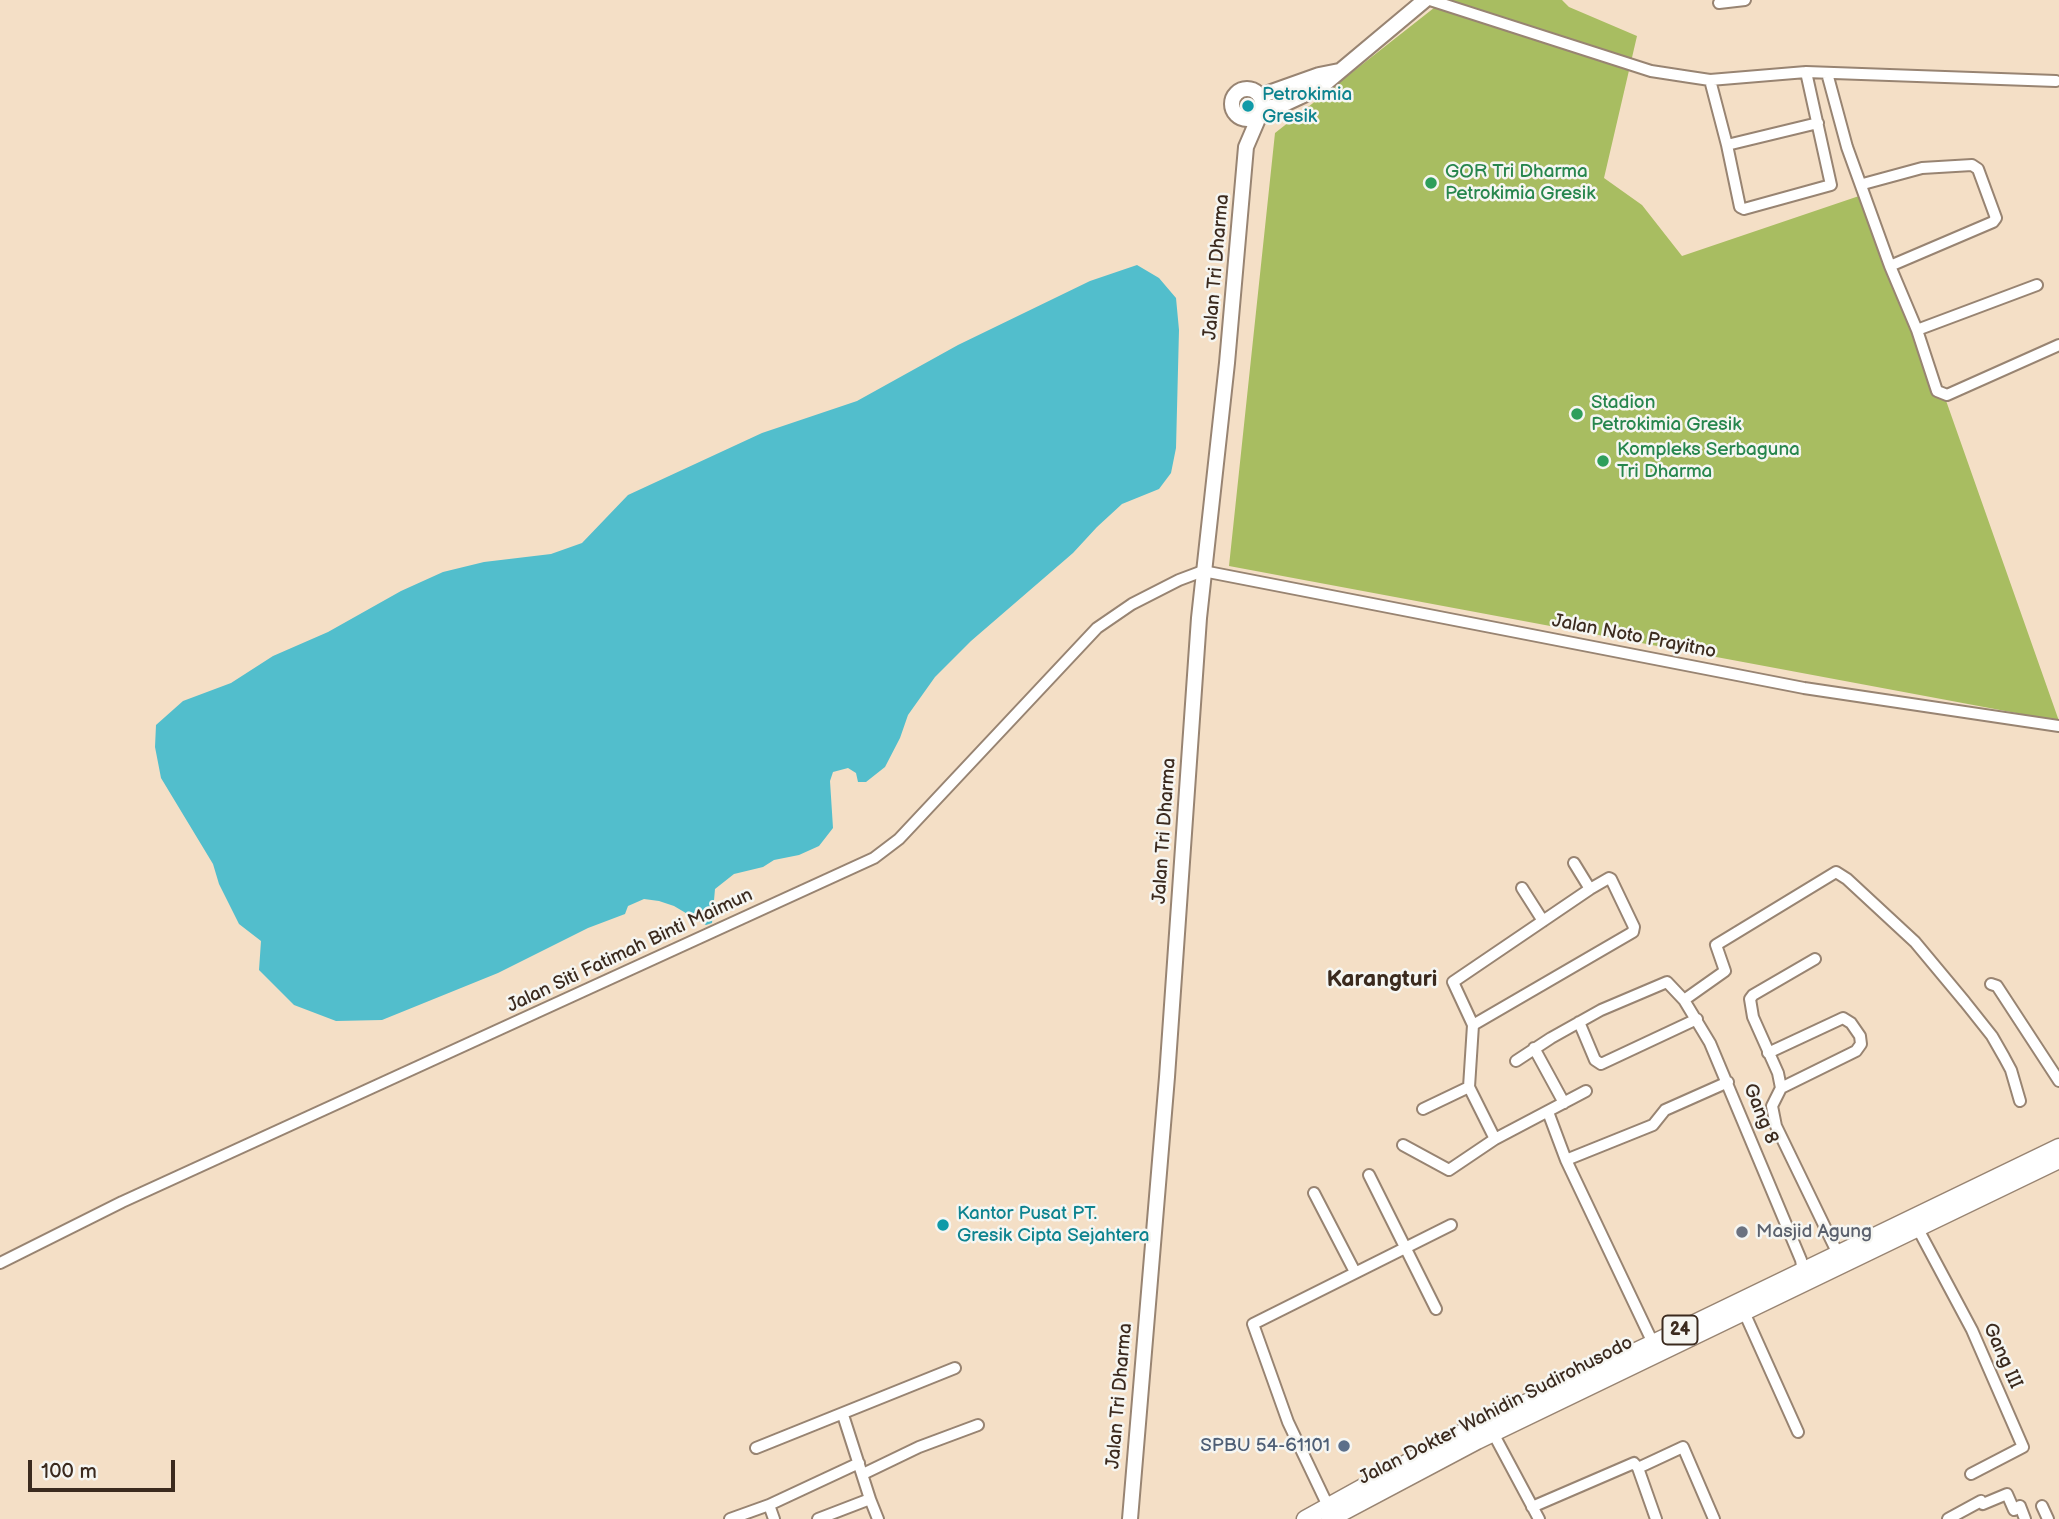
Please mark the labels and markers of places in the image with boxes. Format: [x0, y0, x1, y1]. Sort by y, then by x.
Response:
place label: Petrokimia Gresik [1262, 84, 1352, 128]
marker: Petrokimia Gresik [1240, 98, 1256, 114]
place label: GOR Tri Dharma Petrokimia Gresik [1445, 161, 1596, 205]
marker: GOR Tri Dharma Petrokimia Gresik [1423, 175, 1439, 191]
place label: Stadion Petrokimia Gresik [1591, 392, 1742, 436]
marker: Stadion Petrokimia Gresik [1569, 406, 1585, 422]
place label: Kompleks Serbaguna Tri Dharma [1617, 439, 1800, 483]
marker: Kompleks Serbaguna Tri Dharma [1595, 453, 1611, 469]
place label: Kantor Pusat PT. Gresik Cipta Sejahtera [957, 1203, 1149, 1247]
marker: Kantor Pusat PT. Gresik Cipta Sejahtera [935, 1217, 951, 1233]
place label: Masjid Agung [1756, 1221, 1872, 1243]
marker: Masjid Agung [1734, 1224, 1750, 1240]
place label: SPBU 54-61101 [1200, 1435, 1330, 1457]
marker: SPBU 54-61101 [1336, 1438, 1352, 1454]

